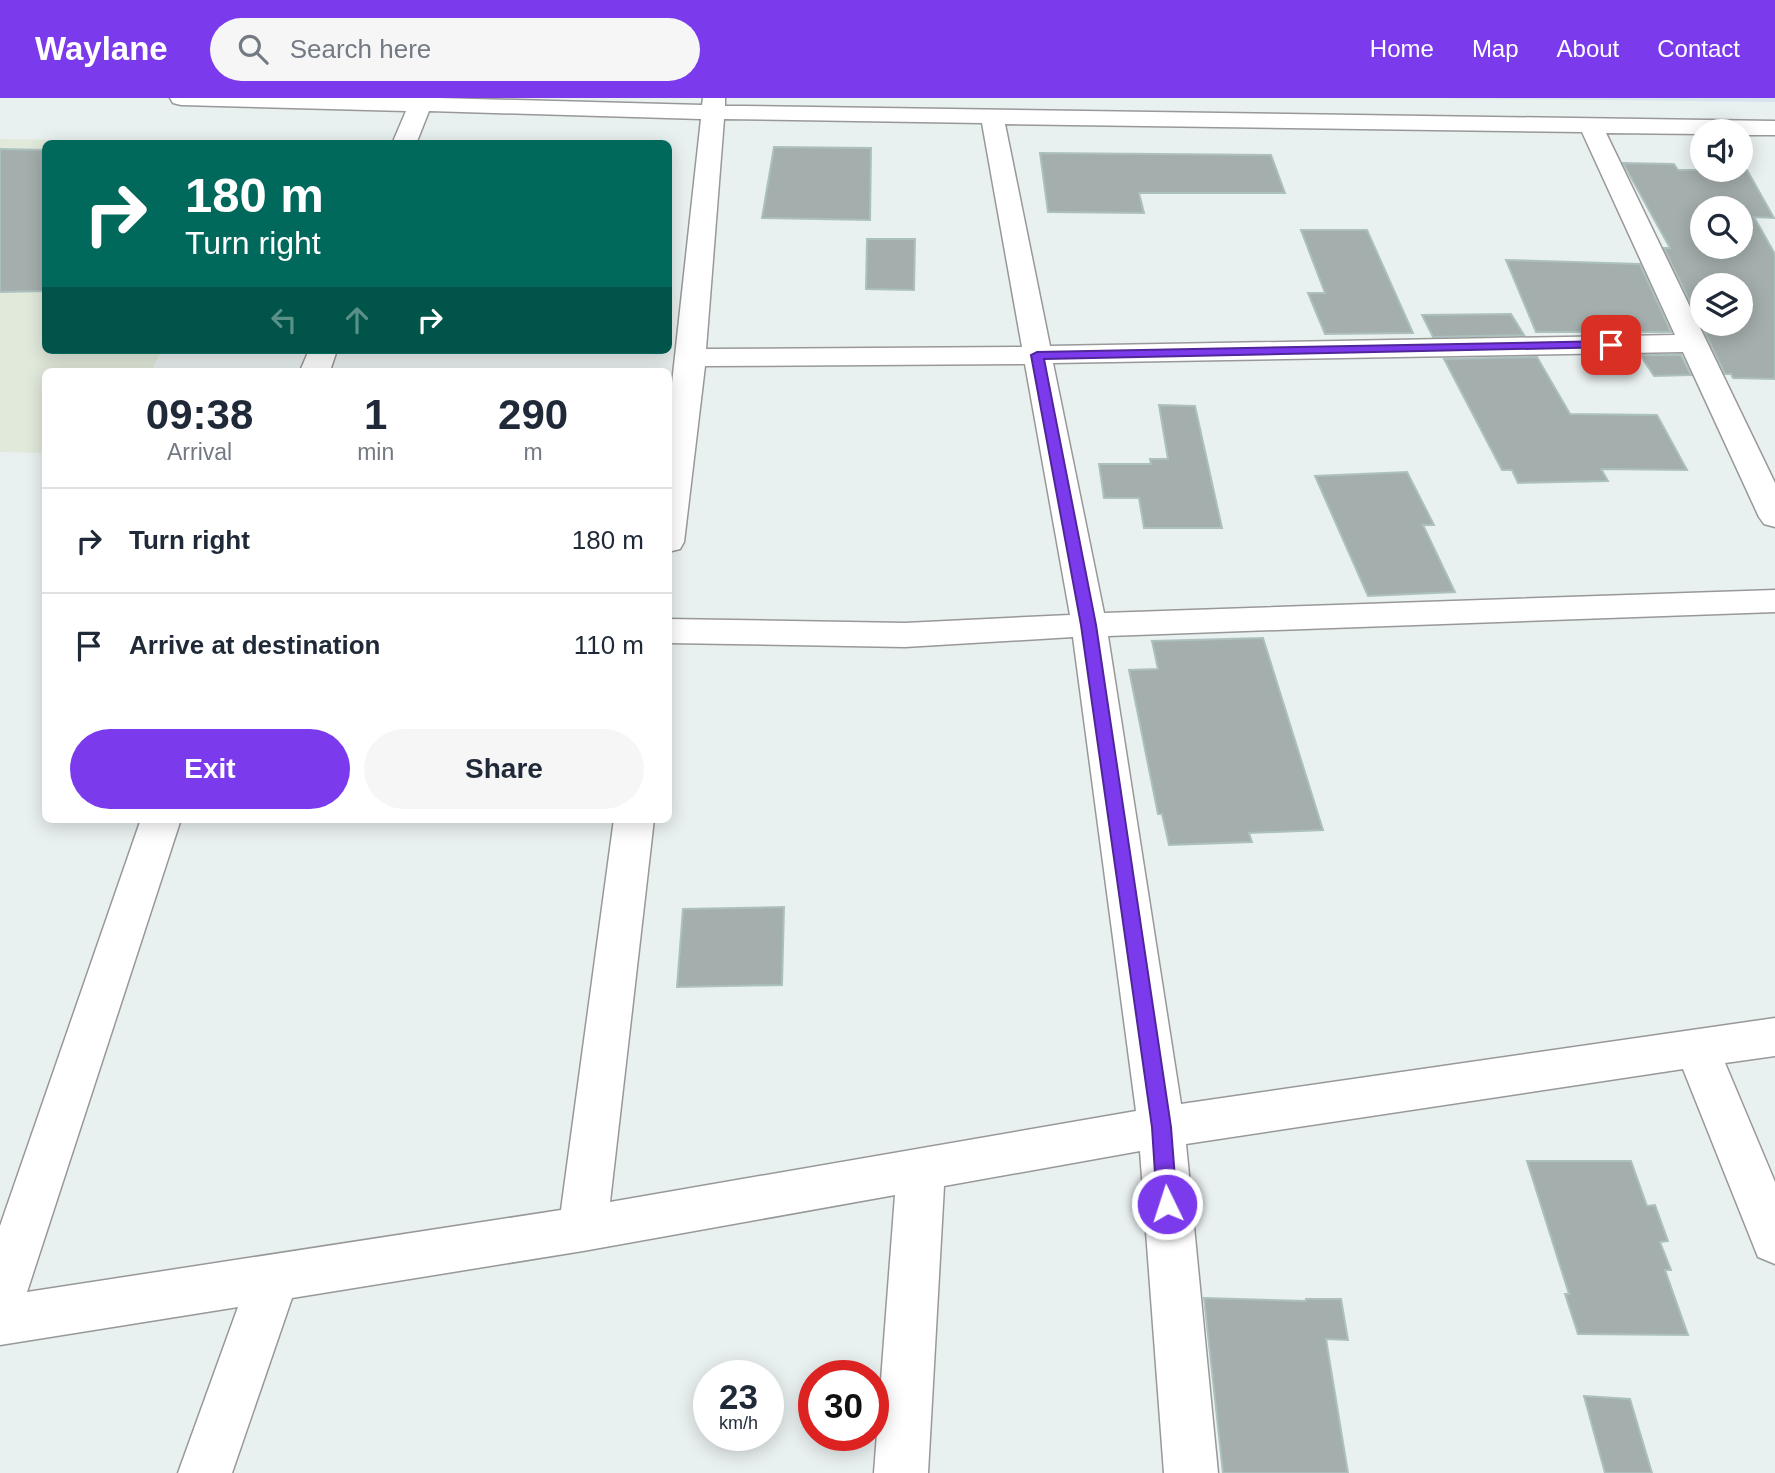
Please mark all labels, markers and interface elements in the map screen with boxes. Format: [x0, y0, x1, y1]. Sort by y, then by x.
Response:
search box [210, 18, 700, 81]
text: Waylane [35, 30, 168, 67]
icon: search [234, 30, 272, 68]
text: Search here [290, 34, 431, 64]
text: Home [1370, 35, 1434, 62]
text: Map [1472, 35, 1519, 62]
text: About [1557, 35, 1619, 62]
text: Contact [1657, 35, 1740, 62]
map controls [1690, 119, 1753, 336]
button: sound [1690, 119, 1753, 182]
icon: right [70, 168, 161, 259]
text: 180 m [185, 168, 324, 222]
button: search [1690, 196, 1753, 259]
text: Turn right [185, 225, 321, 261]
button: layers [1690, 273, 1753, 336]
icon: left [265, 301, 303, 339]
icon: ahead [338, 301, 376, 339]
icon: right [411, 301, 449, 339]
pin [1581, 315, 1641, 375]
icon: arrive [1592, 326, 1630, 364]
text: 09:38 [146, 391, 253, 438]
text: 1 [364, 391, 387, 438]
text: 290 [498, 391, 568, 438]
text: Arrival [167, 439, 232, 465]
text: min [357, 439, 394, 465]
text: m [524, 439, 543, 465]
icon: right [70, 522, 108, 560]
text: Turn right [129, 525, 250, 555]
text: 180 m [572, 525, 644, 555]
icon: arrive [70, 627, 108, 665]
text: Arrive at destination [129, 630, 380, 660]
text: 110 m [574, 630, 644, 660]
button: Exit [70, 729, 350, 809]
button: Share [364, 729, 644, 809]
position arrow [1130, 1167, 1204, 1241]
speed limit sign: 30 [798, 1360, 889, 1451]
text: 23 [719, 1377, 758, 1416]
text: km/h [719, 1413, 758, 1433]

